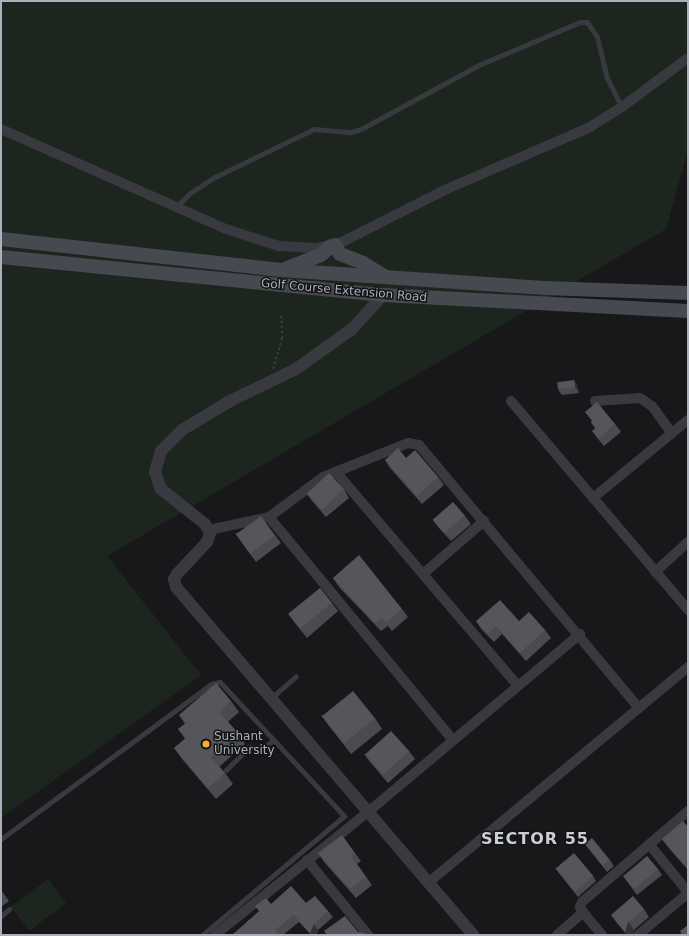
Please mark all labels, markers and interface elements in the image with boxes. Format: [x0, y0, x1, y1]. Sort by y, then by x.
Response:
street label: Golf Course Extension Road [260, 277, 428, 305]
place label: Sushant University [214, 730, 275, 758]
marker: Sushant University [201, 739, 211, 749]
district label: SECTOR 55 [481, 829, 589, 849]

